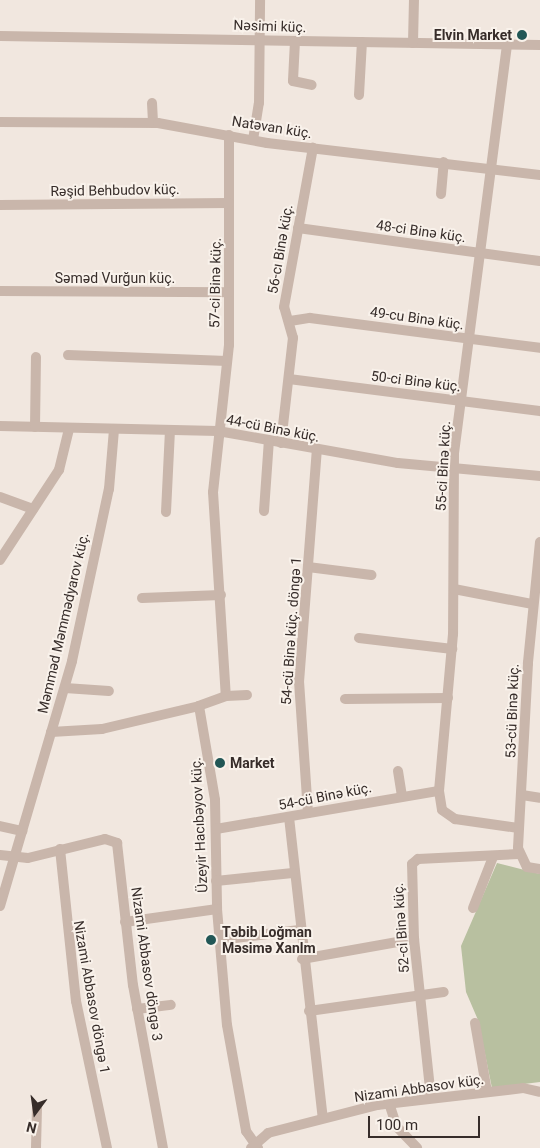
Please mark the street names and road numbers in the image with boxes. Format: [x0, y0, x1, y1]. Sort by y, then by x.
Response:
street label: Nəsimi küç. [233, 16, 307, 36]
street label: Natəvan küç. [231, 112, 313, 142]
street label: Rəşid Behbudov küç. [50, 180, 180, 200]
street label: 56-cı Binə küç. [264, 203, 296, 295]
street label: 48-ci Binə küç. [375, 216, 467, 246]
street label: 57-ci Binə küç. [206, 238, 224, 328]
street label: Səməd Vurğun küç. [55, 270, 175, 286]
street label: 49-cu Binə küç. [369, 303, 465, 333]
street label: 50-ci Binə küç. [370, 367, 462, 395]
street label: 44-cü Binə küç. [225, 411, 321, 445]
street label: 55-ci Binə küç. [432, 420, 454, 512]
street label: Məmməd Məmmədyarov küç. [34, 531, 92, 715]
street label: 54-cü Binə küç. döngə 1 [277, 556, 305, 706]
street label: 53-cü Binə küç. [502, 663, 522, 759]
street label: Üzeyir Hacıbəyov küç. [187, 757, 211, 893]
street label: 54-cü Binə küç. [277, 779, 373, 813]
street label: 52-ci Binə küç. [389, 882, 413, 974]
street label: Nizami Abbasov döngə 3 [128, 886, 166, 1042]
street label: Nizami Abbasov döngə 1 [70, 919, 114, 1075]
street label: Nizami Abbasov küç. [353, 1071, 485, 1105]

